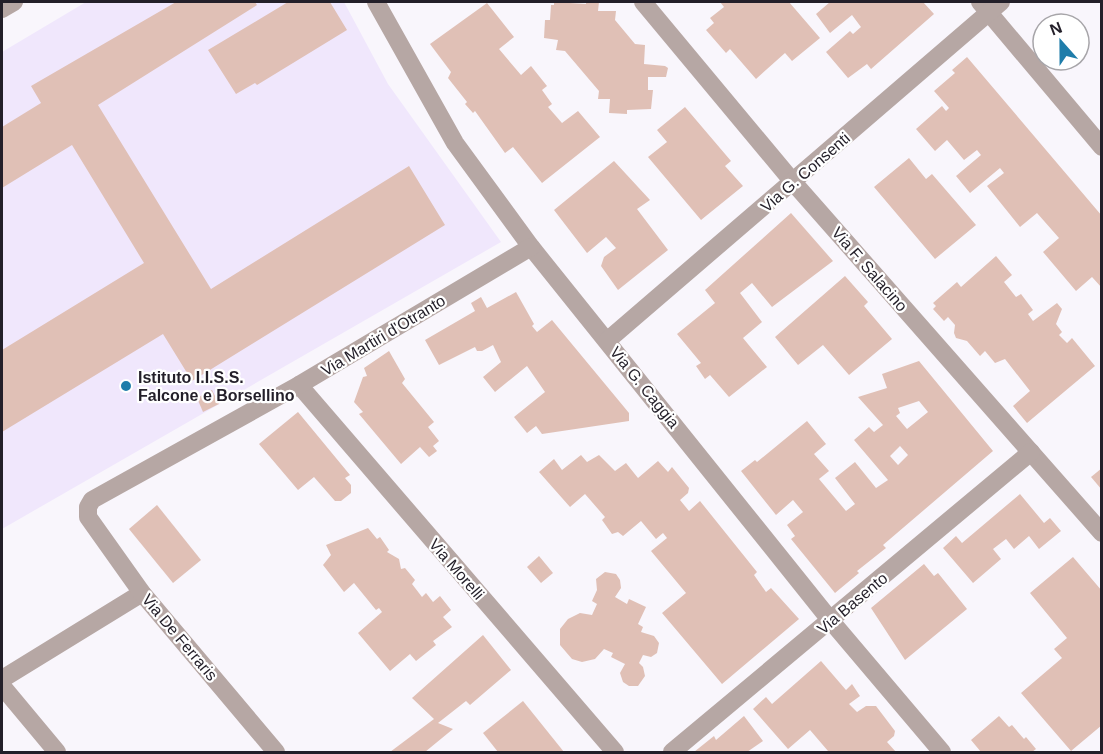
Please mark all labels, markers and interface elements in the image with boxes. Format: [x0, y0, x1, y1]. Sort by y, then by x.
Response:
north arrow [1031, 12, 1091, 72]
text: N [1047, 18, 1064, 38]
street label: Via G. Consenti [758, 129, 853, 215]
street label: Via F. Salacino [829, 224, 911, 315]
street label: Via Martiri d'Otranto [318, 292, 448, 379]
street label: Via G. Caggia [607, 343, 683, 431]
place label: Istituto I.I.S.S. Falcone e Borsellino [138, 369, 295, 404]
marker: Istituto I.I.S.S. Falcone e Borsellino [119, 379, 133, 393]
street label: Via Morelli [426, 536, 487, 603]
street label: Via Basento [814, 569, 891, 638]
street label: Via De Ferraris [139, 591, 221, 684]

